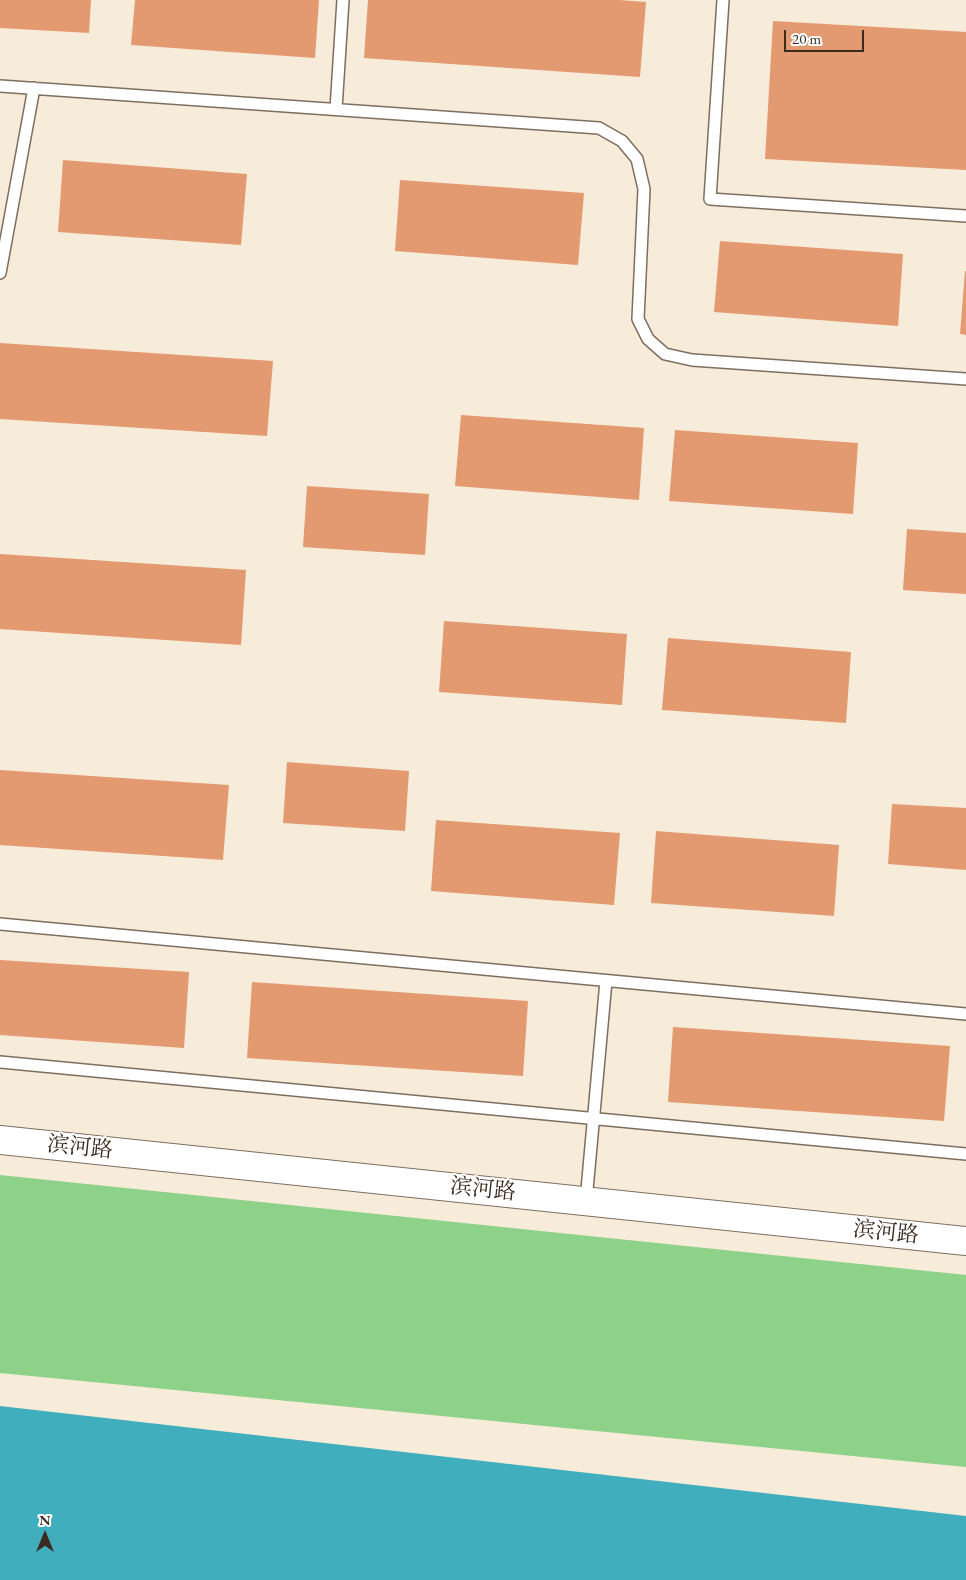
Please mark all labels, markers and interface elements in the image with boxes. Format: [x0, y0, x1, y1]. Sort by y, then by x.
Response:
scale bar [786, 20, 866, 52]
text: 20 m [792, 29, 821, 48]
street label: 滨河路 [46, 1131, 114, 1165]
street label: 滨河路 [449, 1173, 517, 1207]
street label: 滨河路 [852, 1216, 920, 1250]
north arrow [20, 1510, 70, 1560]
text: N [39, 1511, 51, 1529]

